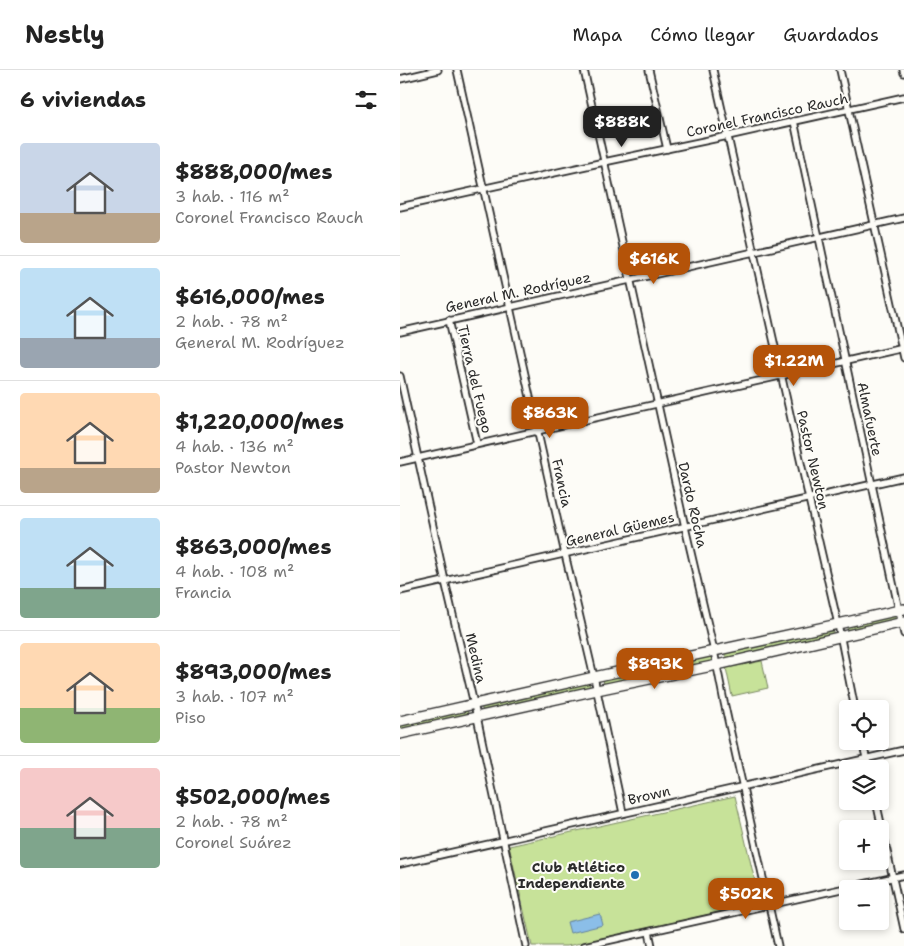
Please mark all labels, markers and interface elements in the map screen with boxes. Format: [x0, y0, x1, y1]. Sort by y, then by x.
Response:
text: Nestly [25, 19, 105, 51]
text: Mapa [572, 23, 622, 47]
text: Cómo llegar [650, 23, 755, 47]
text: Guardados [783, 23, 879, 47]
text: 6 viviendas [20, 86, 146, 114]
icon: filters [352, 86, 380, 114]
street label: Coronel Francisco Rauch [684, 89, 850, 141]
pin: $888K [587, 106, 657, 148]
text: $888K [594, 111, 650, 132]
text: $888,000/mes [175, 158, 332, 186]
icon: home [60, 163, 120, 223]
text: 3 hab. · 116 m² [175, 186, 290, 207]
text: Coronel Francisco Rauch [175, 207, 363, 228]
pin: $616K [619, 242, 689, 285]
text: $616K [629, 248, 679, 269]
street label: General M. Rodríguez [444, 268, 592, 316]
text: $616,000/mes [175, 283, 325, 311]
icon: home [60, 288, 120, 348]
text: 2 hab. · 78 m² [175, 311, 288, 332]
street label: Tierra del Fuego [454, 323, 496, 435]
text: General M. Rodríguez [175, 332, 345, 353]
pin: $1.22M [753, 344, 835, 387]
text: $1.22M [764, 350, 824, 371]
street label: Almafuerte [853, 380, 887, 458]
pin: $863K [515, 396, 585, 439]
text: $863K [522, 402, 578, 423]
text: $1,220,000/mes [175, 408, 344, 436]
street label: Pastor Newton [793, 409, 833, 512]
icon: home [60, 413, 120, 473]
text: 4 hab. · 136 m² [175, 436, 294, 457]
text: Pastor Newton [175, 457, 291, 478]
street label: Francia [548, 457, 576, 509]
street label: Dardo Rocha [674, 460, 712, 550]
street label: General Güemes [564, 508, 676, 550]
text: $863,000/mes [175, 533, 331, 561]
icon: home [60, 538, 120, 598]
text: 4 hab. · 108 m² [175, 561, 294, 582]
text: Francia [175, 582, 231, 603]
street label: Medina [462, 631, 491, 685]
pin: $893K [620, 648, 690, 690]
text: $893K [627, 653, 683, 674]
text: $893,000/mes [175, 658, 332, 686]
icon: home [60, 663, 120, 723]
text: 3 hab. · 107 m² [175, 686, 294, 707]
map controls [839, 700, 889, 930]
button: locate [839, 700, 889, 750]
text: Piso [175, 707, 206, 728]
button: layers [839, 760, 889, 810]
street label: Brown [626, 781, 672, 809]
text: $502,000/mes [175, 783, 330, 811]
icon: home [60, 788, 120, 848]
text: 2 hab. · 78 m² [175, 811, 288, 832]
button: + [839, 820, 889, 870]
text: Coronel Suárez [175, 832, 292, 853]
place label: Club Atlético Independiente [518, 858, 625, 892]
marker: Club Atlético Independiente [629, 869, 641, 881]
pin: $502K [711, 878, 781, 920]
button: − [839, 880, 889, 930]
text: $502K [719, 883, 773, 904]

